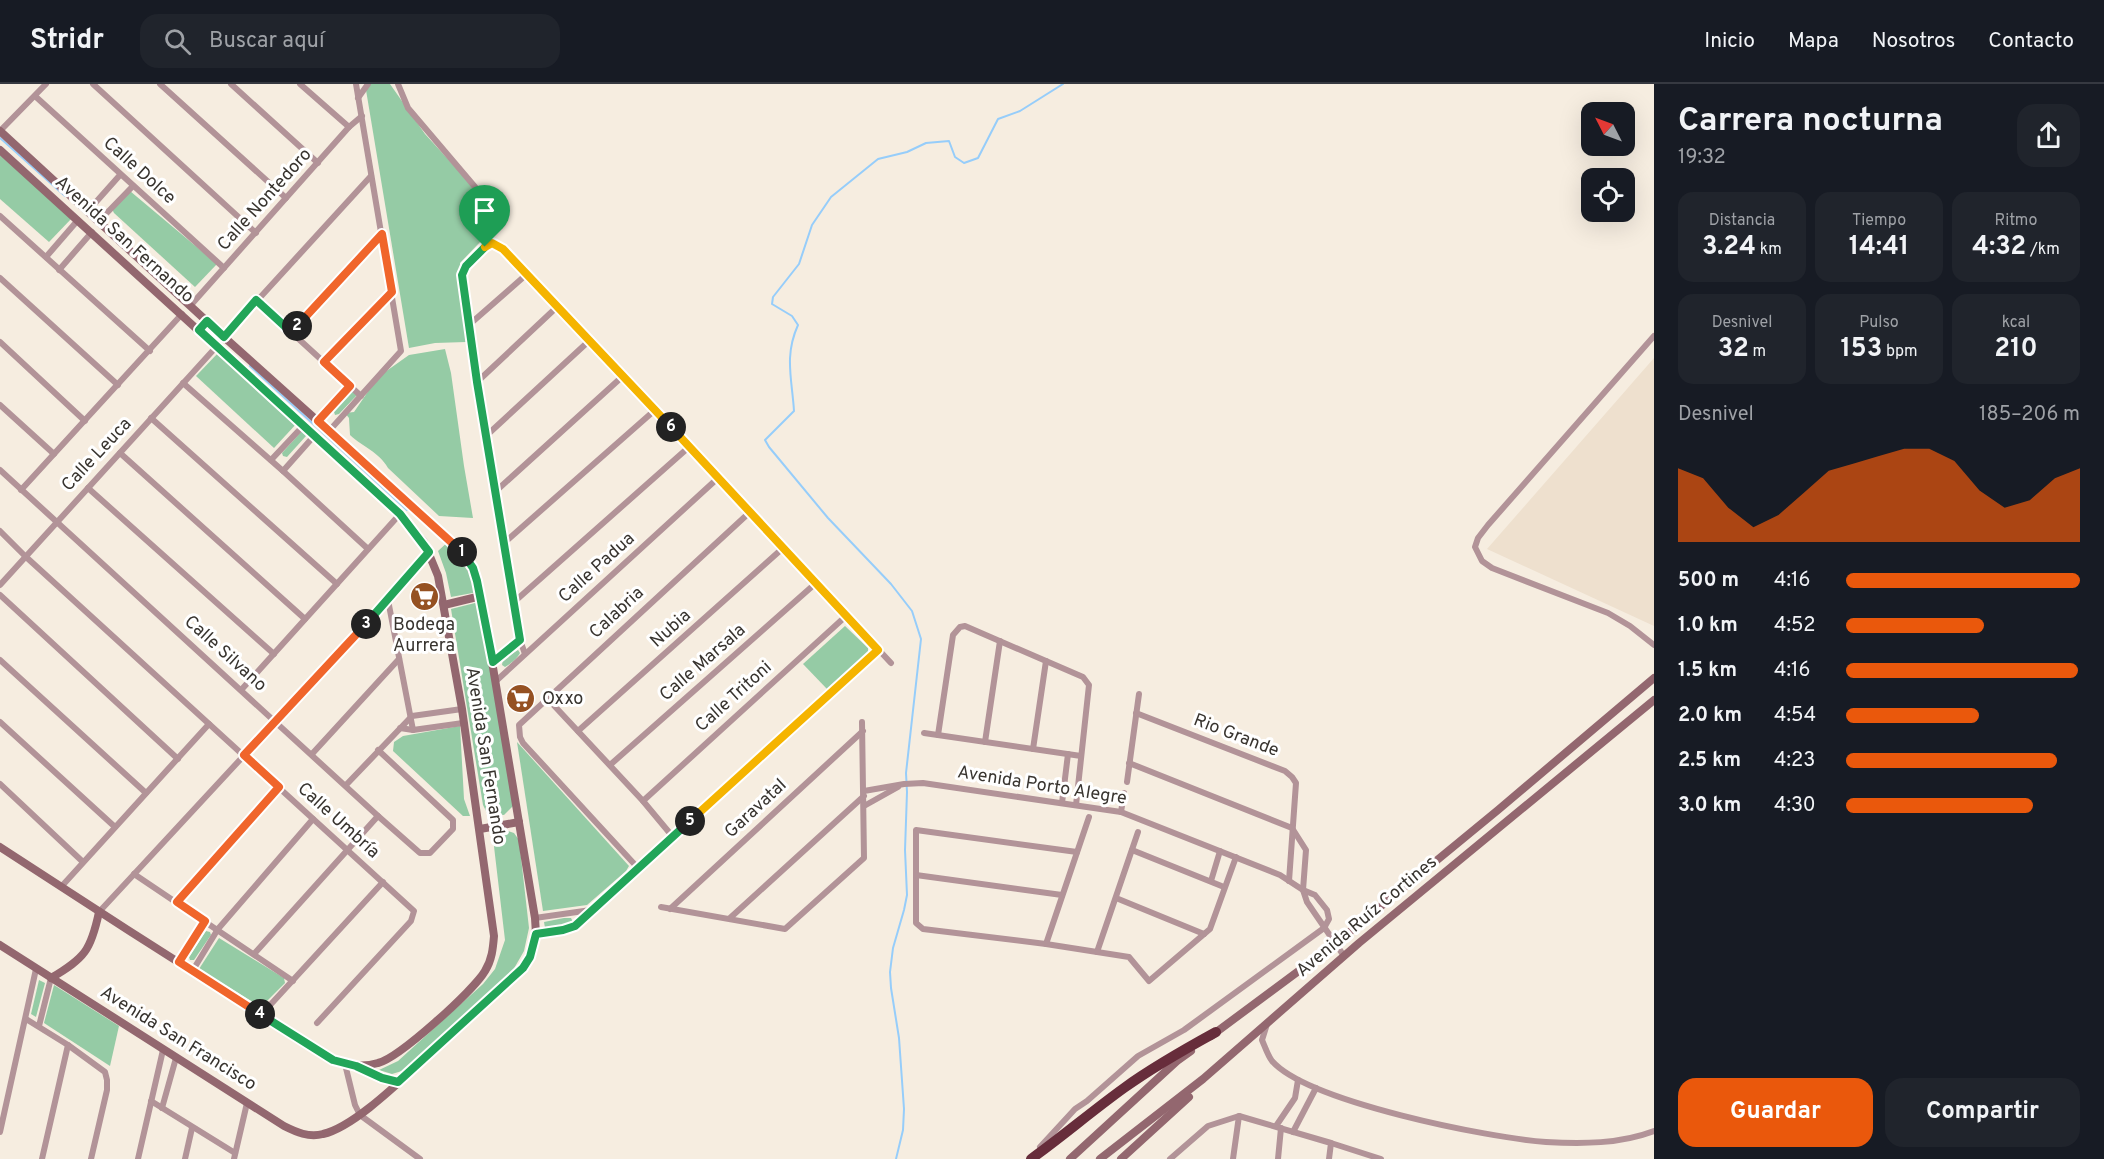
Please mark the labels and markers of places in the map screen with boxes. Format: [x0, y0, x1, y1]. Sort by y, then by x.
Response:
pin [459, 185, 510, 247]
pin: 2 [282, 311, 312, 341]
pin: 6 [656, 412, 686, 442]
pin: 1 [447, 537, 477, 567]
supermarket icon: Bodega Aurrera [408, 580, 440, 612]
pin: 3 [351, 609, 381, 639]
place label: Bodega Aurrera [393, 614, 455, 658]
supermarket icon: Oxxo [505, 683, 537, 715]
place label: Oxxo [542, 688, 583, 711]
pin: 5 [675, 806, 705, 836]
pin: 4 [245, 999, 275, 1029]

